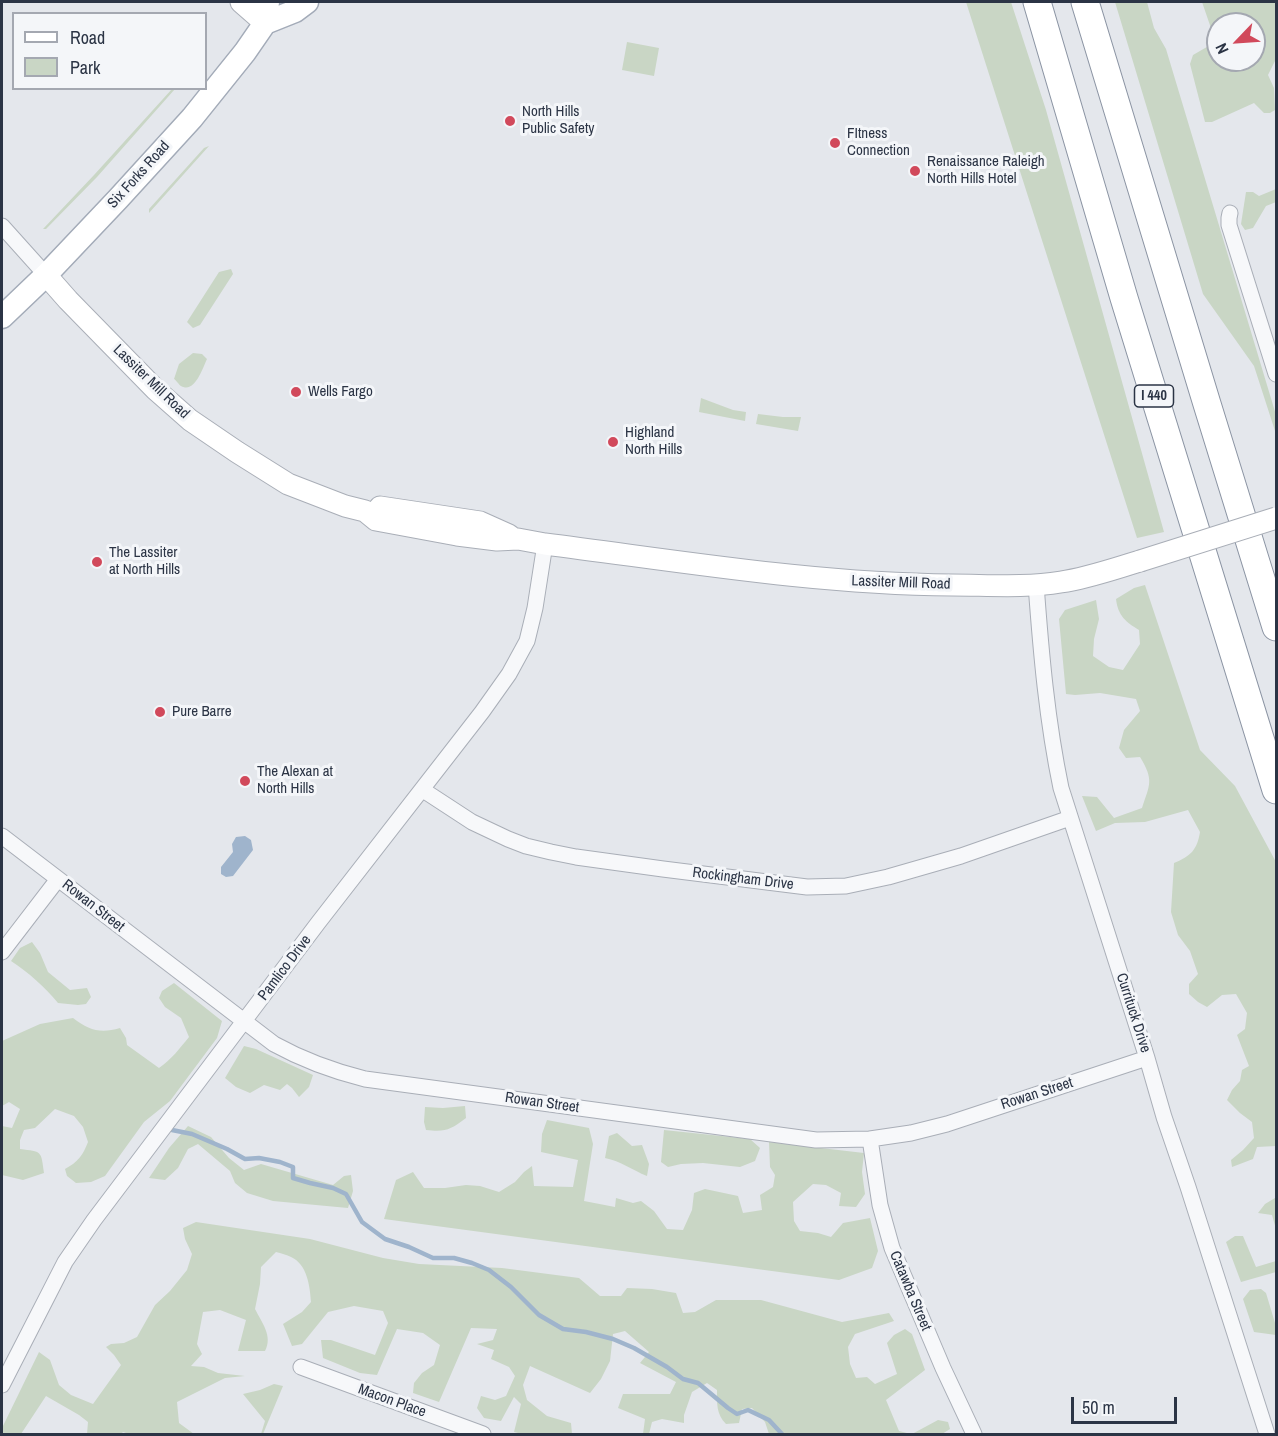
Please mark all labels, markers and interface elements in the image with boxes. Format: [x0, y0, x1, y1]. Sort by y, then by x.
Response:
legend [12, 12, 207, 90]
north arrow [1206, 12, 1266, 72]
text: Road [70, 25, 105, 50]
text: N [1210, 40, 1233, 58]
text: Park [70, 55, 100, 80]
place label: North Hills Public Safety [522, 103, 594, 138]
marker: North Hills Public Safety [503, 114, 517, 128]
place label: FItness Connection [847, 125, 910, 160]
marker: FItness Connection [828, 136, 842, 150]
street label: Six Forks Road [104, 138, 174, 212]
place label: Renaissance Raleigh North Hills Hotel [927, 153, 1045, 188]
marker: Renaissance Raleigh North Hills Hotel [908, 164, 922, 178]
street label: Lassiter Mill Road [109, 341, 193, 423]
place label: Wells Fargo [308, 383, 373, 401]
marker: Wells Fargo [289, 385, 303, 399]
road number: I 440 [1134, 385, 1174, 407]
place label: Highland North Hills [625, 424, 682, 459]
marker: Highland North Hills [606, 435, 620, 449]
place label: The Lassiter at North Hills [109, 544, 180, 579]
marker: The Lassiter at North Hills [90, 555, 104, 569]
street label: Lassiter Mill Road [851, 572, 951, 594]
place label: Pure Barre [172, 703, 231, 721]
marker: Pure Barre [153, 705, 167, 719]
place label: The Alexan at North Hills [257, 763, 333, 798]
marker: The Alexan at North Hills [238, 774, 252, 788]
street label: Rockingham Drive [691, 864, 795, 894]
street label: Rowan Street [58, 876, 128, 936]
street label: Pamlico Drive [255, 932, 315, 1004]
street label: Currituck Drive [1112, 971, 1154, 1055]
street label: Rowan Street [999, 1074, 1075, 1114]
street label: Rowan Street [504, 1089, 580, 1117]
street label: Catawba Street [885, 1248, 935, 1334]
street label: Macon Place [356, 1380, 428, 1422]
scale bar [1074, 1385, 1180, 1423]
text: 50 m [1082, 1395, 1115, 1420]

